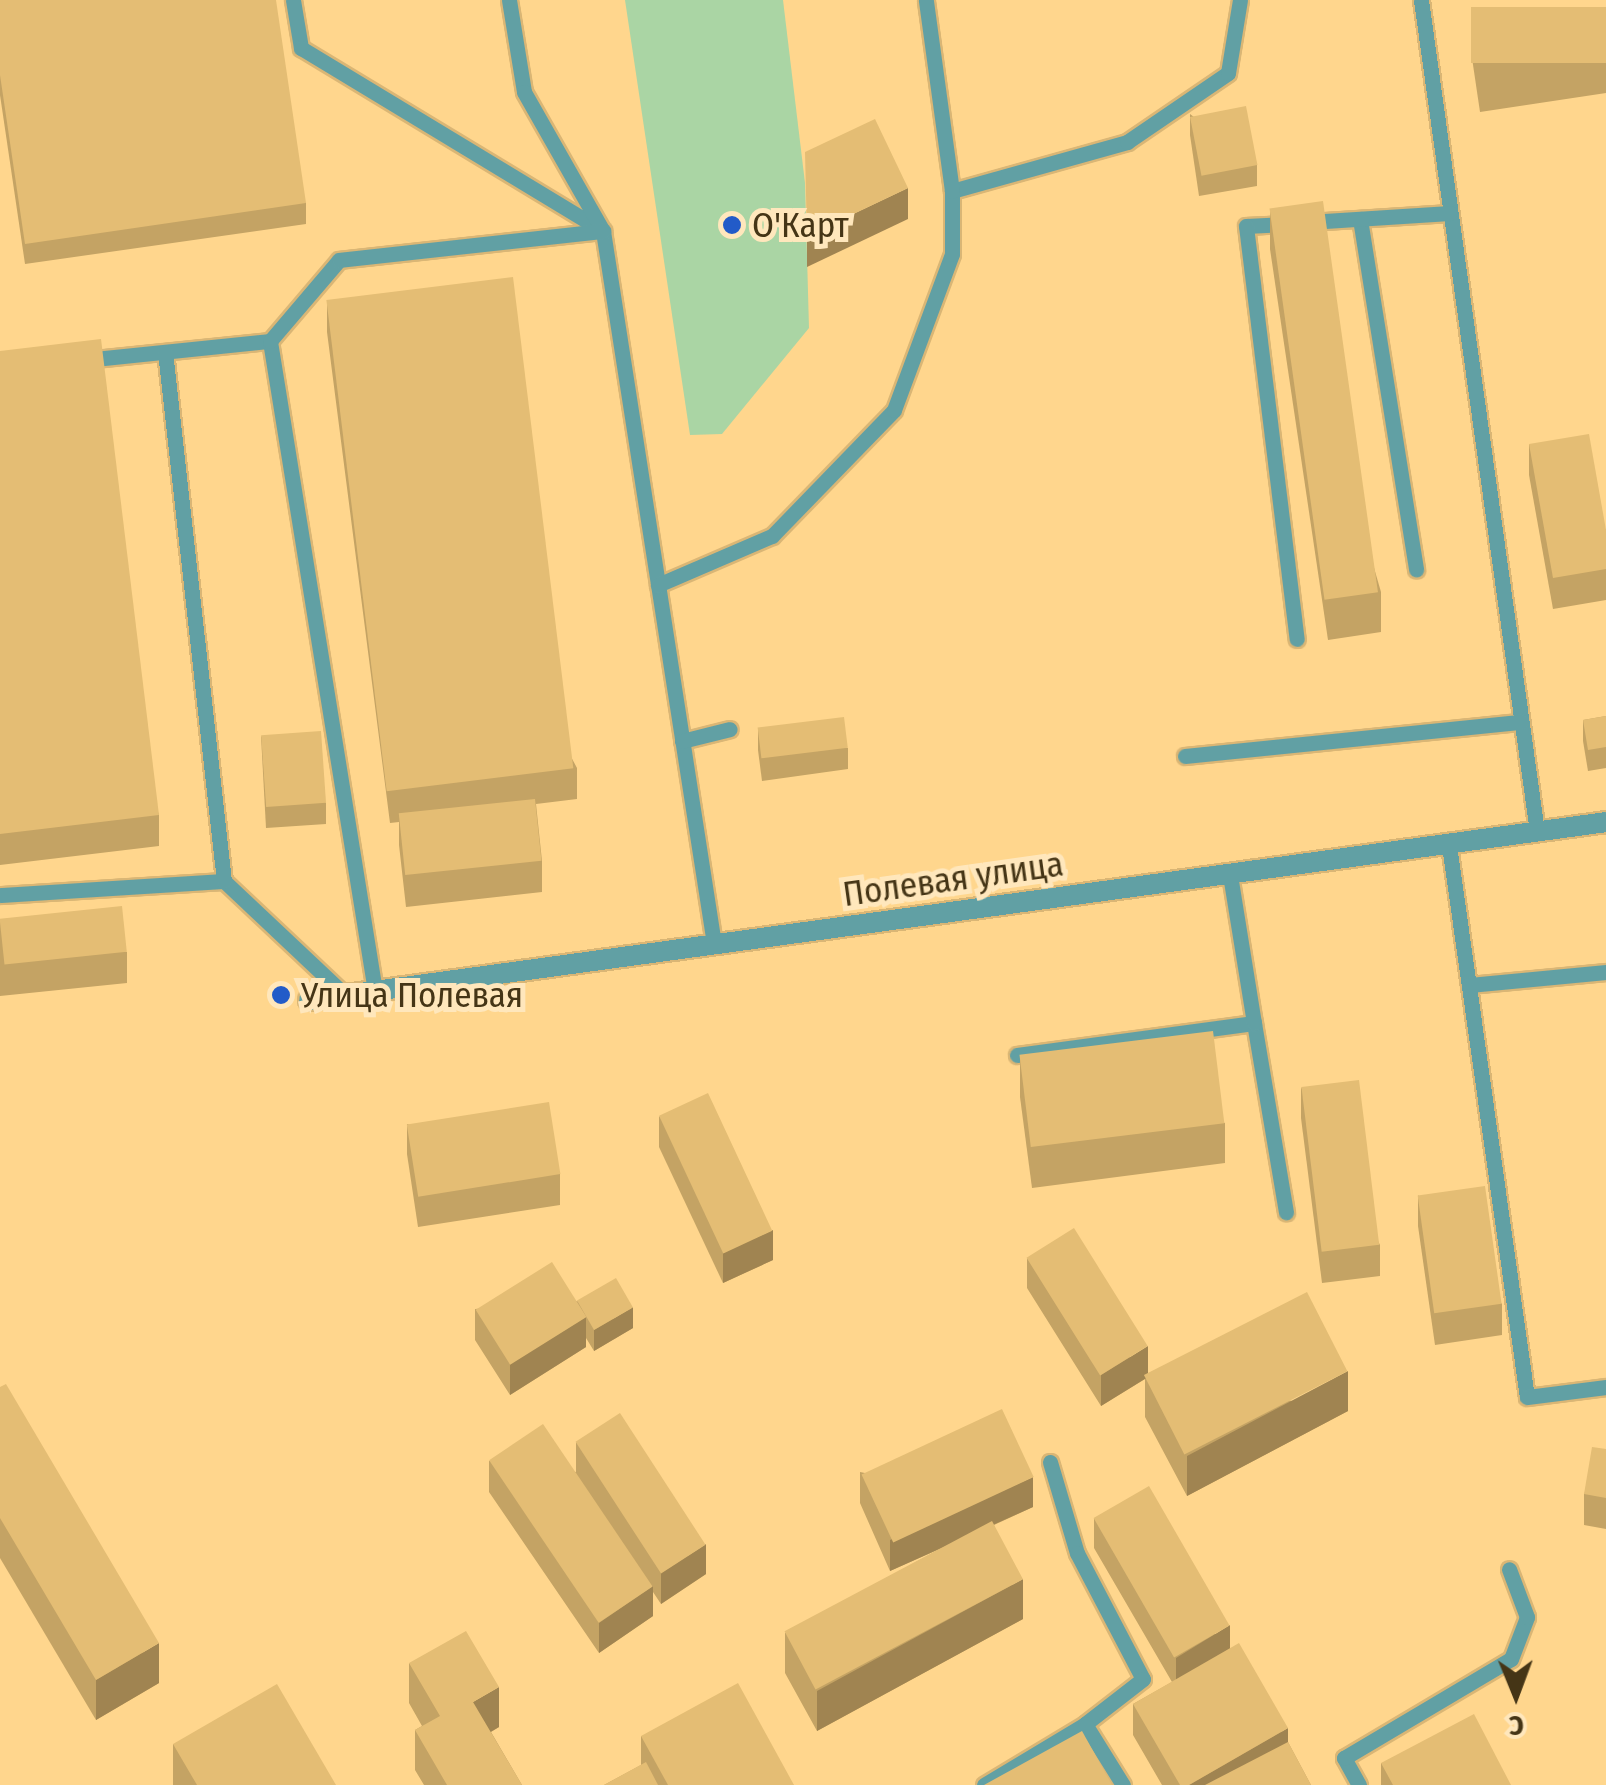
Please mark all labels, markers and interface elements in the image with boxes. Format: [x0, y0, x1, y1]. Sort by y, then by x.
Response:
place label: О'Карт [752, 204, 849, 246]
marker: О'Карт [721, 214, 743, 236]
street label: Полевая улица [840, 843, 1066, 915]
place label: Улица Полевая [301, 974, 523, 1016]
marker: Улица Полевая [270, 984, 292, 1006]
north arrow [1466, 1645, 1566, 1745]
text: С [1509, 1709, 1524, 1742]

